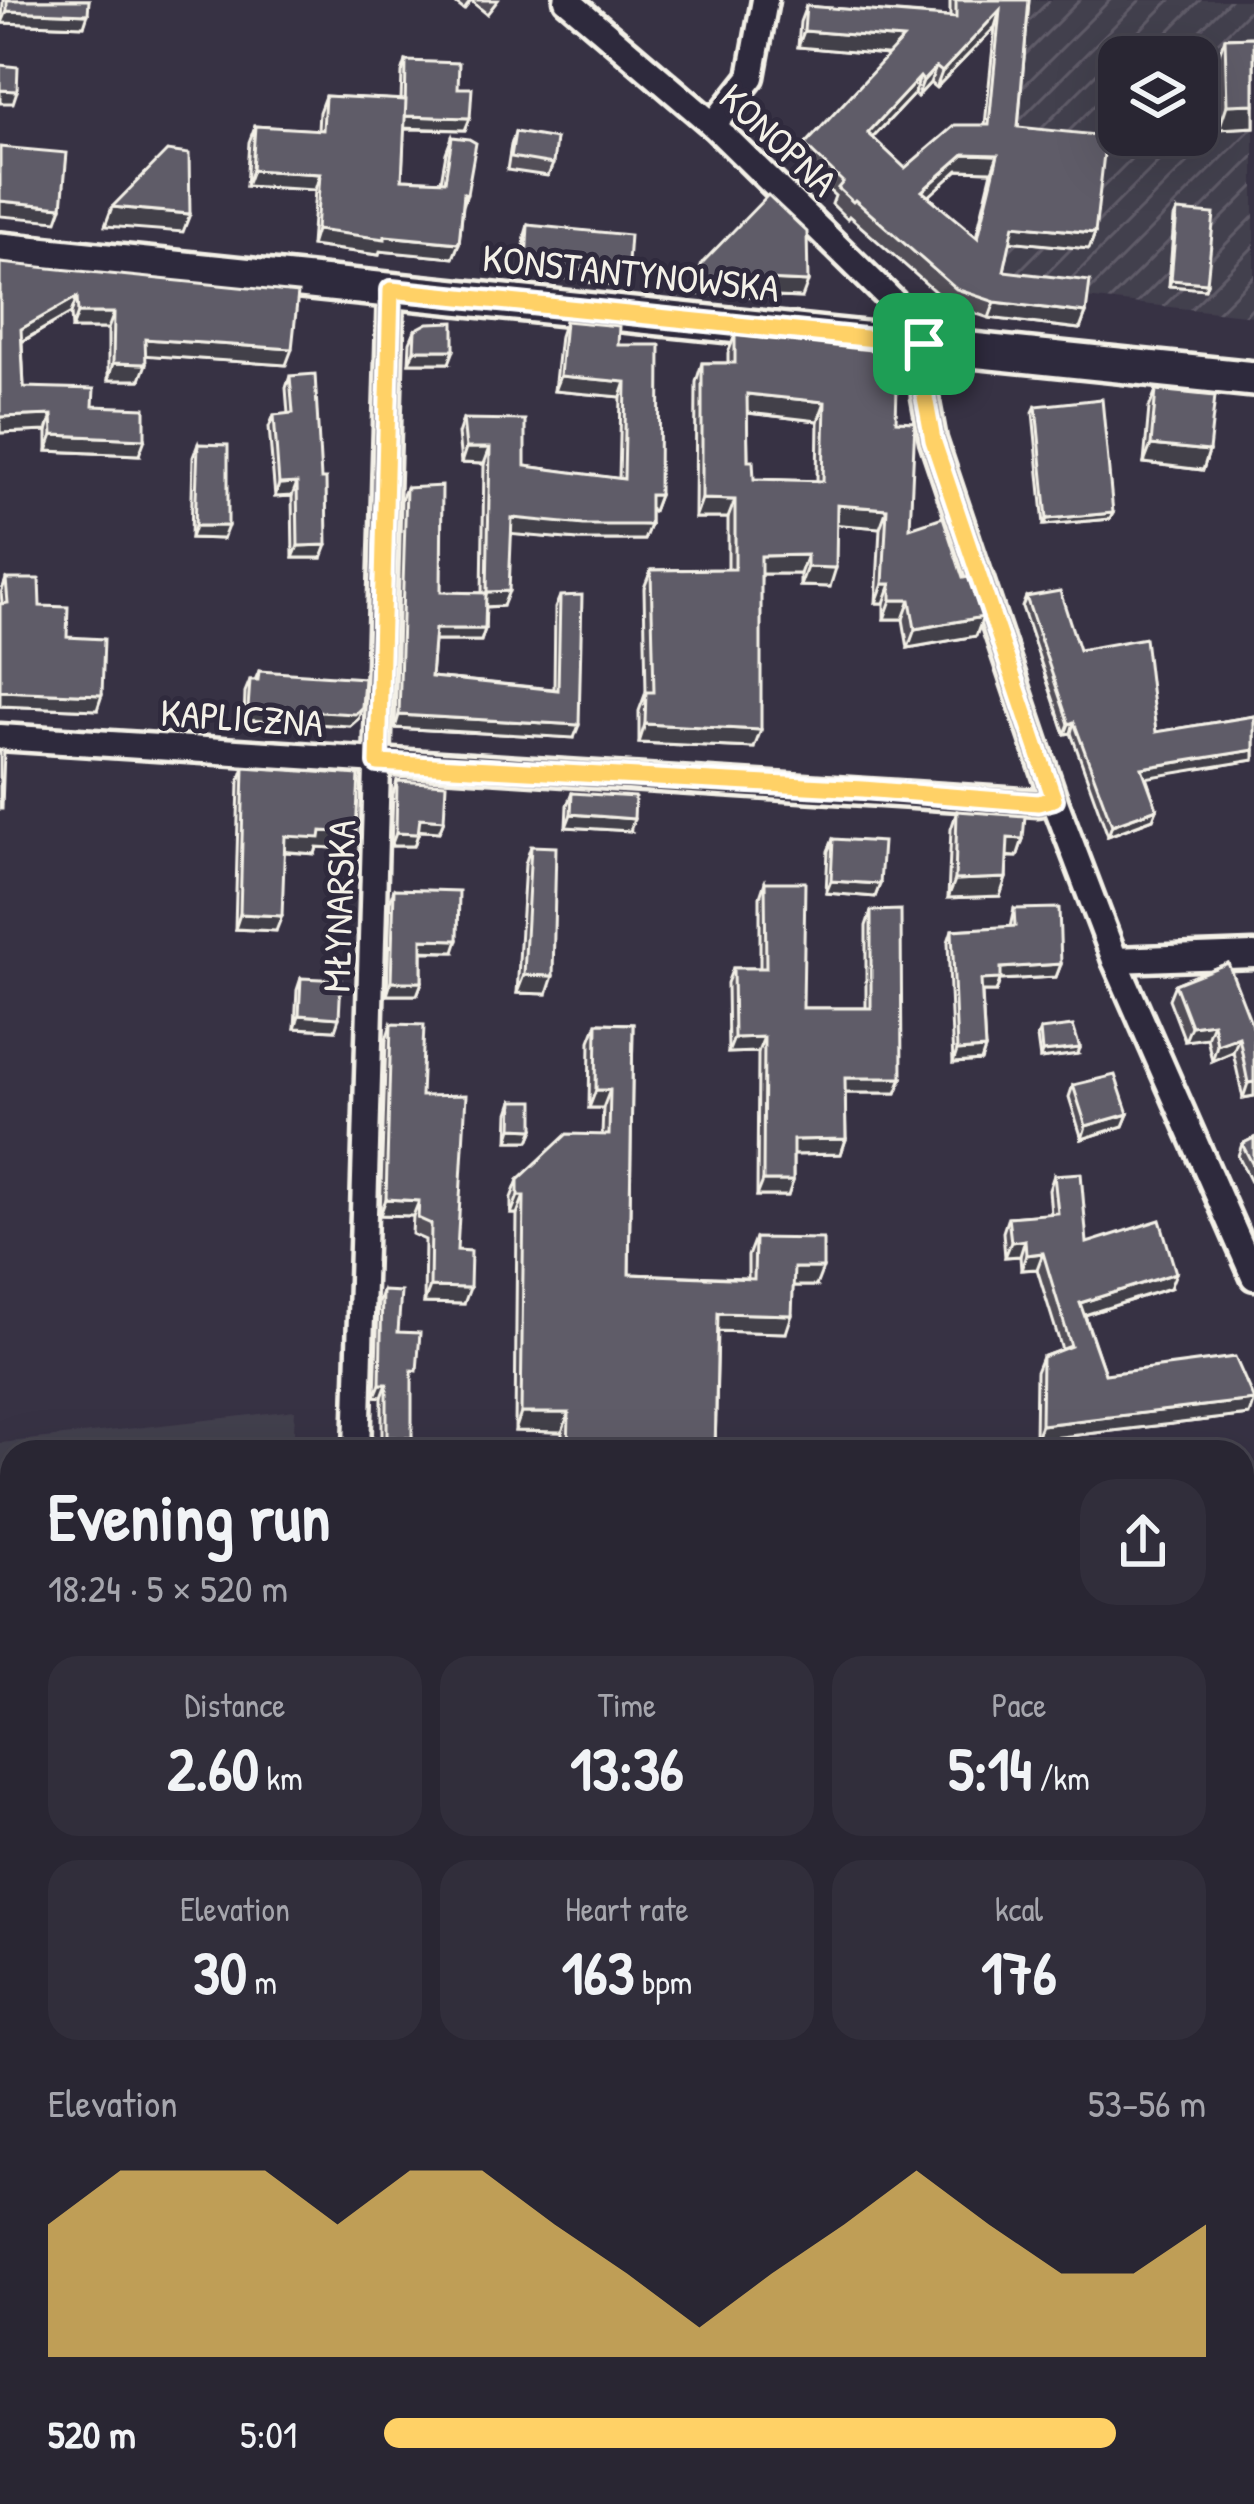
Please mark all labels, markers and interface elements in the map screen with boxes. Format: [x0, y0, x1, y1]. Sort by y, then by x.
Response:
map controls [1098, 36, 1218, 156]
button: layers [1098, 36, 1218, 156]
street label: KONOPNA [709, 71, 849, 207]
street label: KONSTANTYNOWSKA [480, 230, 782, 314]
pin [873, 293, 975, 395]
icon: arrive [891, 311, 957, 377]
street label: KAPLICZNA [159, 685, 325, 749]
street label: MŁYNARSKA [309, 819, 367, 993]
text: Evening run [48, 1471, 330, 1561]
button: share [1080, 1479, 1206, 1605]
text: 18:24 · 5 × 520 m [48, 1561, 288, 1614]
text: Distance [185, 1683, 285, 1727]
text: Time [598, 1683, 656, 1727]
text: Pace [992, 1683, 1046, 1727]
text: 2.60 [167, 1727, 259, 1809]
text: 13:36 [570, 1727, 684, 1809]
text: 5:14 [948, 1727, 1032, 1809]
text: km [259, 1756, 303, 1800]
text: /km [1032, 1756, 1090, 1800]
text: Elevation [180, 1887, 290, 1931]
text: Heart rate [565, 1887, 689, 1931]
text: kcal [995, 1887, 1043, 1931]
text: 30 [193, 1931, 247, 2013]
text: 163 [562, 1931, 634, 2013]
text: 176 [981, 1931, 1057, 2013]
text: m [247, 1960, 277, 2004]
text: bpm [634, 1960, 692, 2004]
text: Elevation [48, 2076, 178, 2129]
text: 53–56 m [1088, 2076, 1206, 2129]
text: 520 m [48, 2407, 136, 2460]
text: 5:01 [240, 2407, 297, 2460]

